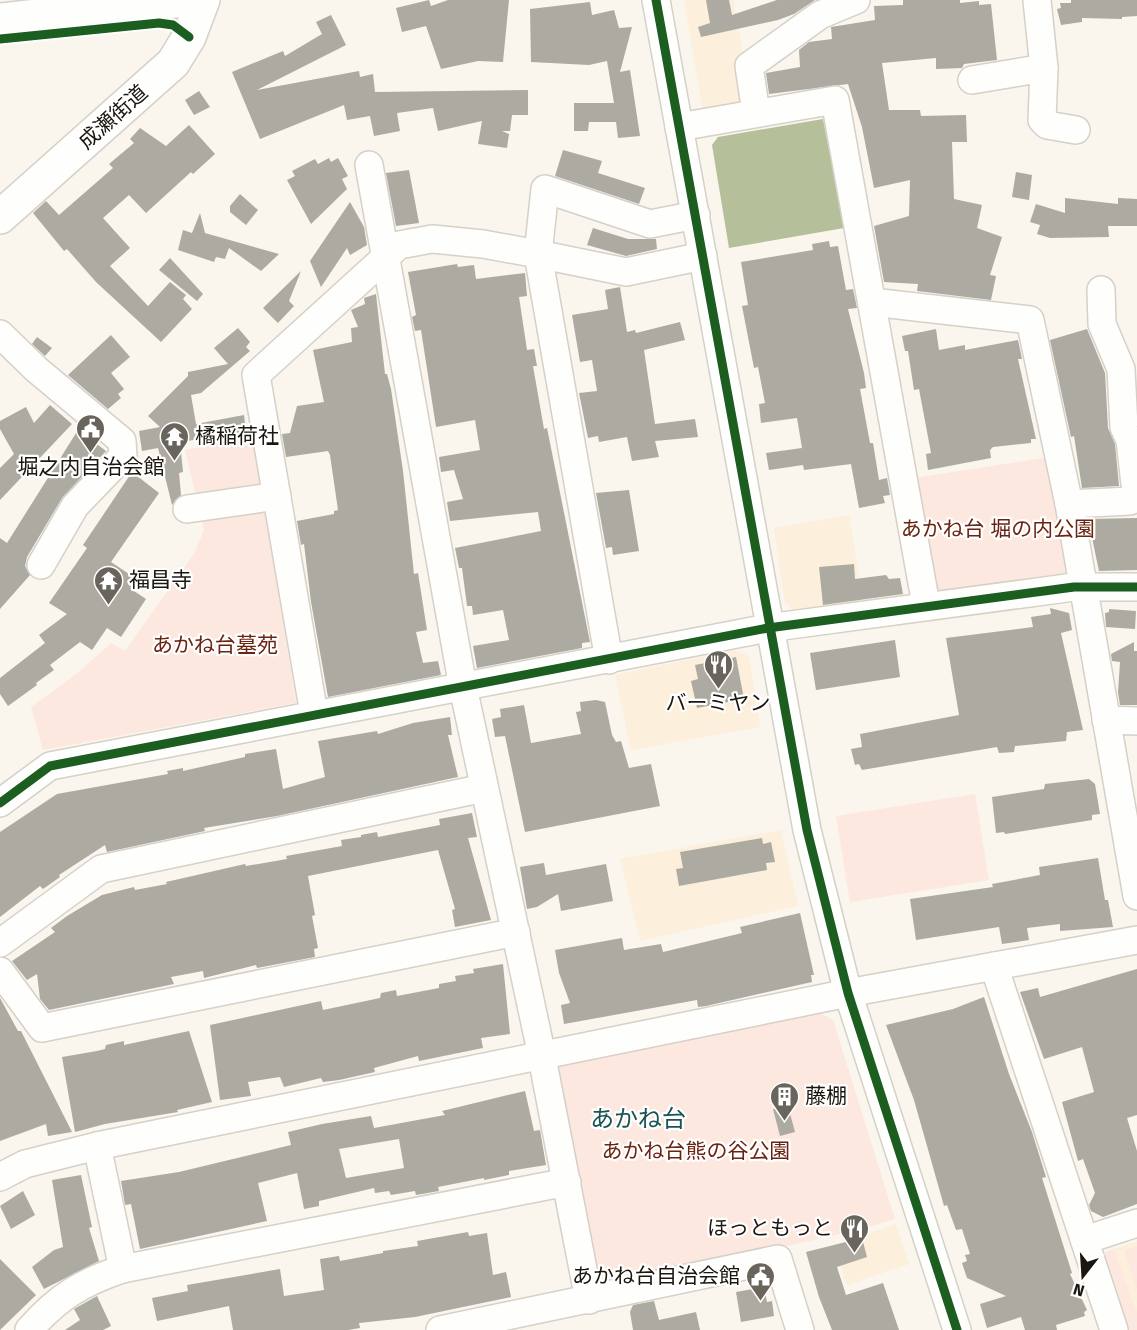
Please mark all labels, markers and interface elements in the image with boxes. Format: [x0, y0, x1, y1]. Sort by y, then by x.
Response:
street label: 成瀬街道 [73, 79, 153, 155]
public building icon: 堀之内自治会館 [75, 412, 107, 454]
temple icon: 橘稲荷社 [158, 420, 190, 462]
place label: 橘稲荷社 [195, 423, 279, 449]
place label: 堀之内自治会館 [18, 454, 165, 480]
park label: あかね台 堀の内公園 [901, 516, 1095, 542]
temple icon: 福昌寺 [92, 564, 124, 606]
place label: 福昌寺 [129, 567, 192, 593]
park label: あかね台墓苑 [152, 632, 278, 658]
restaurant icon: バーミヤン [702, 648, 734, 690]
place label: バーミヤン [666, 690, 771, 716]
building icon: 藤棚 [768, 1080, 800, 1122]
place label: 藤棚 [805, 1083, 847, 1109]
district label: あかね台 [590, 1105, 686, 1133]
park label: あかね台熊の谷公園 [602, 1138, 791, 1164]
restaurant icon: ほっともっと [838, 1212, 870, 1254]
place label: ほっともっと [707, 1215, 833, 1241]
north arrow [1053, 1246, 1113, 1306]
public building icon: あかね台自治会館 [745, 1260, 777, 1302]
place label: あかね台自治会館 [572, 1263, 740, 1289]
text: N [1071, 1279, 1087, 1301]

